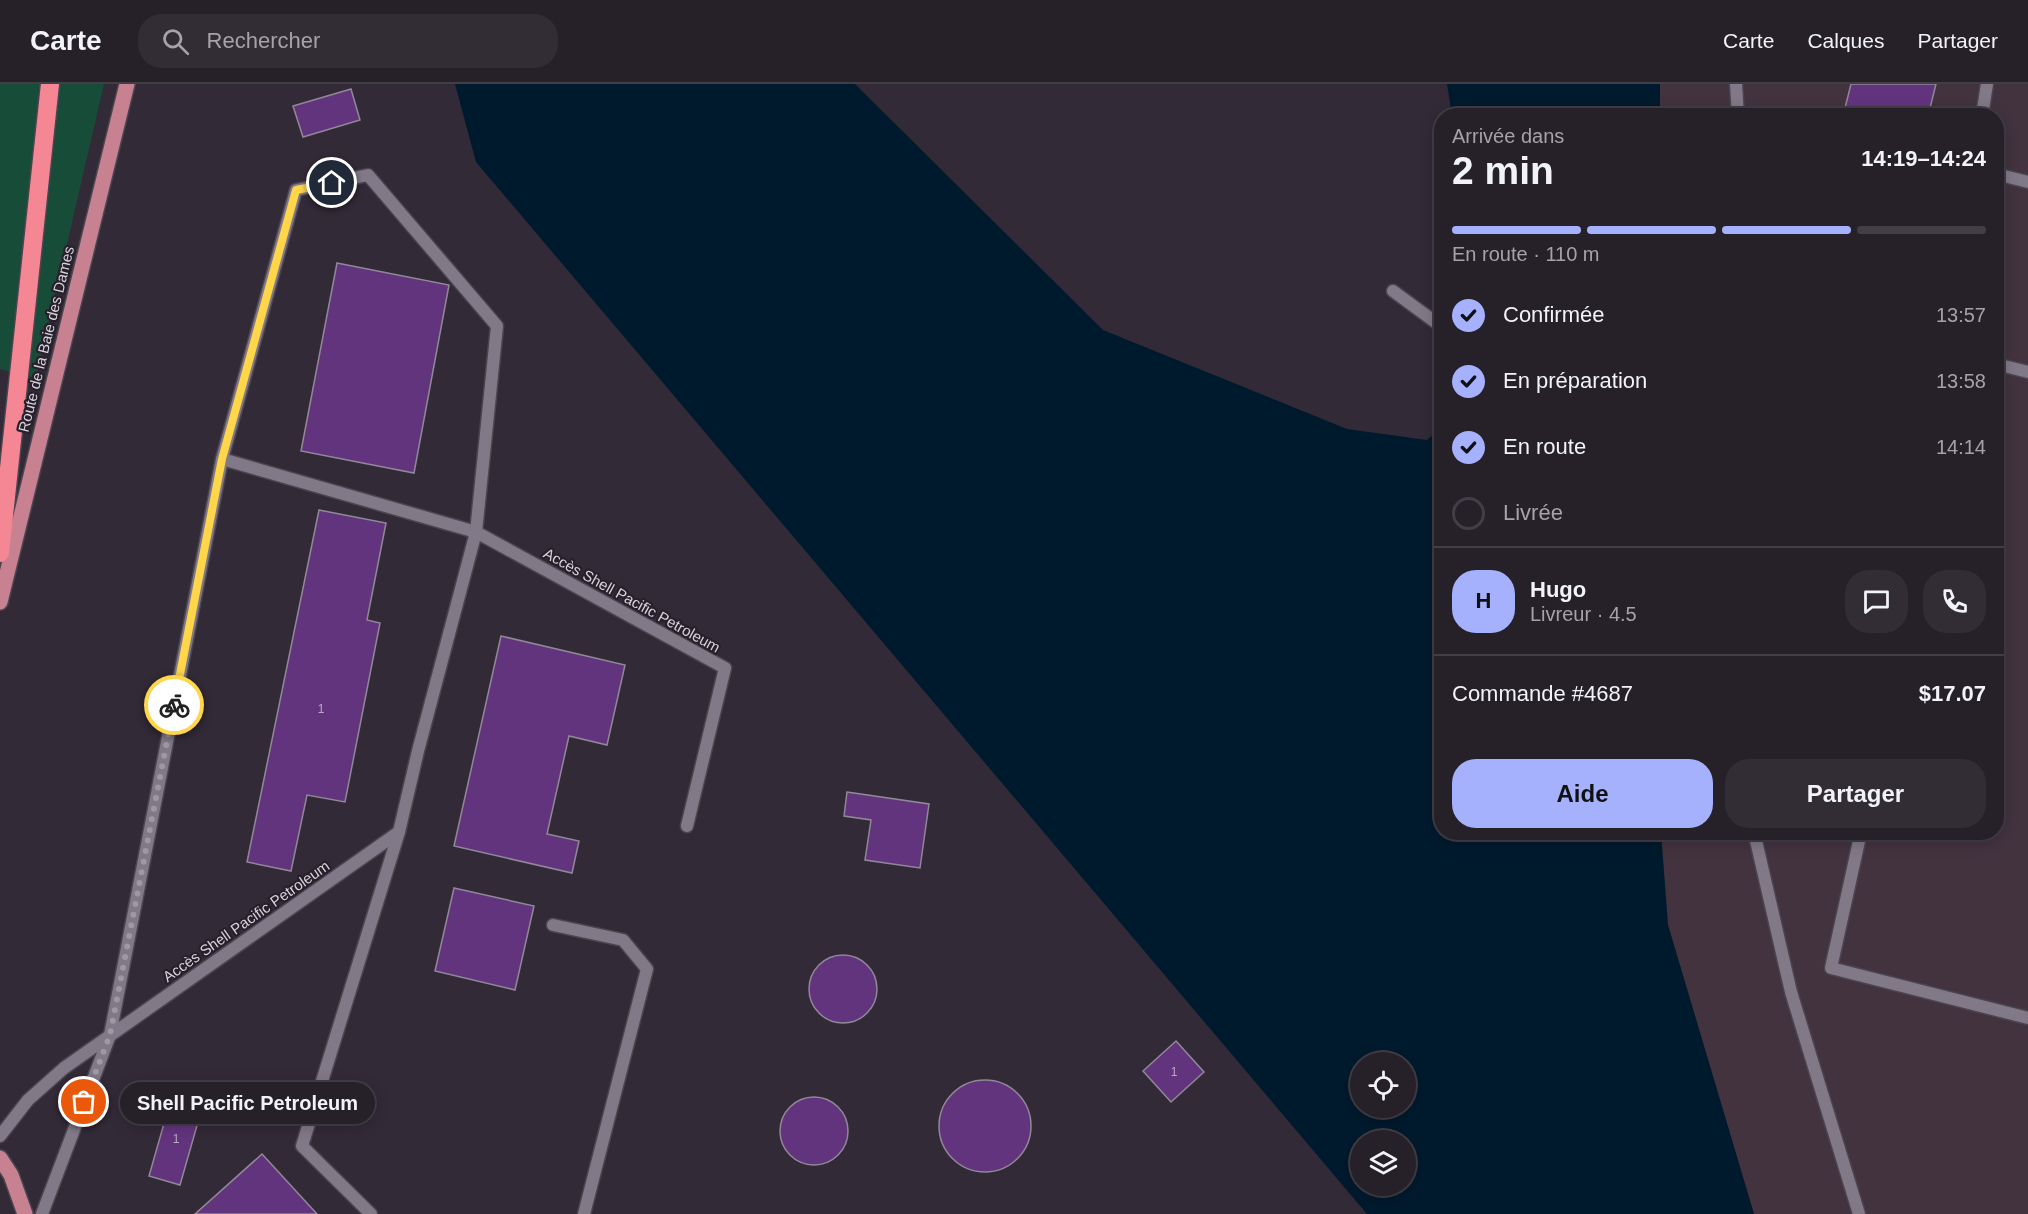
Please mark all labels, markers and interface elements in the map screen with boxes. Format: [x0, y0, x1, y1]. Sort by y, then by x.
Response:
search box [138, 14, 558, 68]
text: Carte [30, 25, 102, 56]
icon: search [159, 25, 192, 58]
text: Rechercher [207, 28, 320, 53]
text: Carte [1723, 29, 1774, 52]
text: Calques [1807, 29, 1884, 52]
text: Partager [1917, 29, 1998, 52]
text: Arrivée dans [1452, 125, 1564, 147]
text: 14:19–14:24 [1861, 146, 1986, 171]
text: 2 min [1452, 149, 1554, 192]
pin [306, 157, 357, 208]
icon: home [315, 166, 348, 199]
text: En route · 110 m [1452, 243, 1599, 265]
street label: Route de la Baie des Dames [15, 244, 77, 434]
icon: check [1452, 299, 1485, 332]
text: Confirmée [1503, 302, 1604, 327]
text: 13:57 [1936, 304, 1986, 326]
icon: check [1452, 365, 1485, 398]
text: En préparation [1503, 368, 1647, 393]
text: 13:58 [1936, 370, 1986, 392]
icon: check [1452, 431, 1485, 464]
text: En route [1503, 434, 1586, 459]
text: 14:14 [1936, 436, 1986, 458]
text: Livrée [1503, 500, 1563, 525]
street label: Accès Shell Pacific Petroleum [541, 544, 723, 656]
button: chat [1845, 570, 1908, 633]
button: phone [1923, 570, 1986, 633]
text: Hugo [1530, 577, 1586, 602]
text: H [1476, 588, 1491, 613]
text: Livreur · 4.5 [1530, 603, 1637, 625]
courier [144, 675, 204, 735]
text: Commande #4687 [1452, 681, 1633, 706]
text: $17.07 [1919, 681, 1986, 706]
icon: bike [158, 689, 191, 722]
house number: 1 [318, 702, 325, 716]
button: Aide [1452, 759, 1713, 828]
button: Partager [1725, 759, 1986, 828]
street label: Accès Shell Pacific Petroleum [160, 857, 332, 985]
map controls [1350, 1052, 1416, 1196]
button: locate [1350, 1052, 1416, 1118]
house number: 1 [1171, 1065, 1178, 1079]
pin [58, 1076, 109, 1127]
callout: Shell Pacific Petroleum [120, 1081, 375, 1123]
icon: bag [67, 1085, 100, 1118]
text: Shell Pacific Petroleum [137, 1092, 358, 1114]
button: layers [1350, 1130, 1416, 1196]
house number: 1 [173, 1132, 180, 1146]

